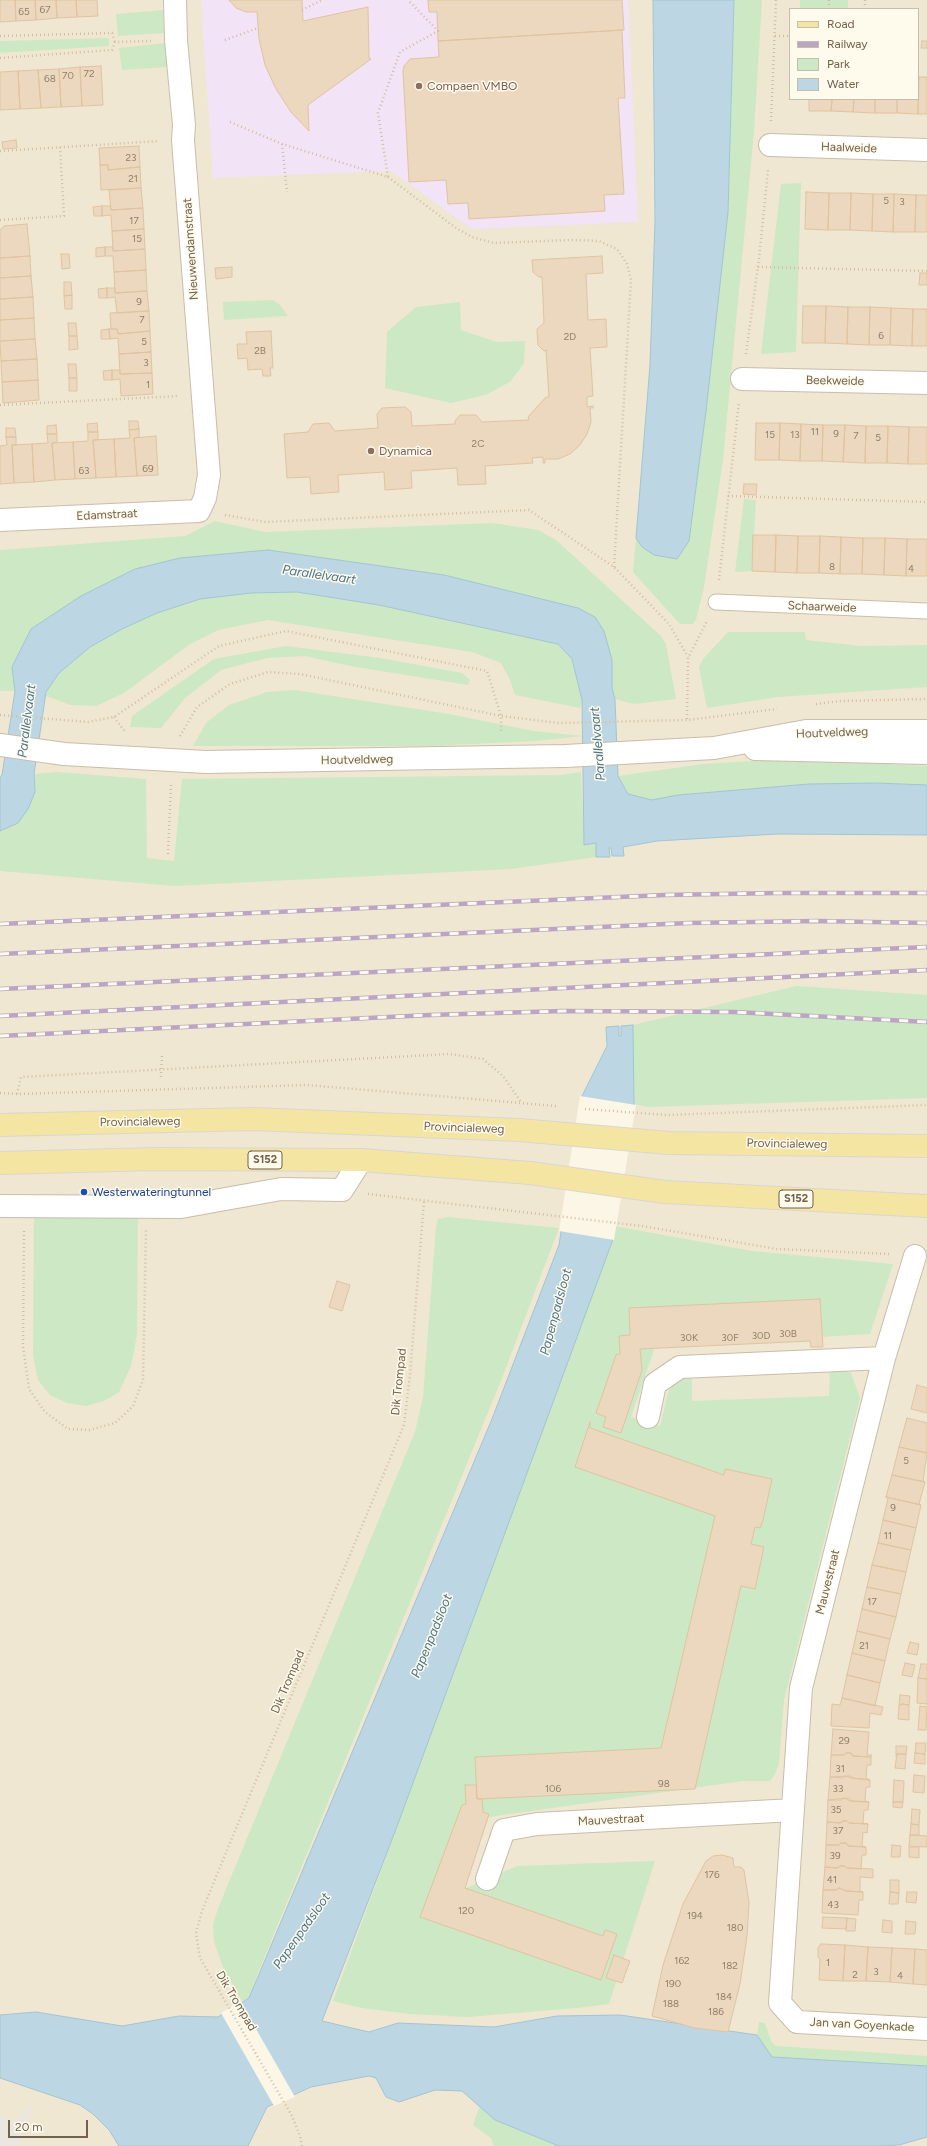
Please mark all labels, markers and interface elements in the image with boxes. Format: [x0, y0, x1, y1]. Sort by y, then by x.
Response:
house number: 67 [39, 4, 51, 16]
house number: 65 [18, 6, 30, 18]
legend [789, 8, 919, 100]
text: Road [827, 17, 855, 31]
text: Railway [827, 37, 868, 51]
text: Park [827, 57, 850, 71]
house number: 72 [84, 68, 94, 80]
house number: 70 [62, 70, 74, 82]
house number: 68 [44, 73, 56, 85]
text: Water [827, 77, 859, 91]
place label: Compaen VMBO [427, 79, 517, 93]
marker: Compaen VMBO [414, 81, 424, 91]
street label: Haalweide [821, 140, 877, 156]
house number: 23 [125, 152, 137, 164]
house number: 21 [128, 173, 138, 185]
house number: 5 [883, 195, 889, 207]
house number: 3 [899, 196, 905, 208]
street label: Nieuwendamstraat [180, 198, 202, 300]
house number: 17 [129, 215, 139, 227]
house number: 15 [132, 233, 142, 245]
house number: 9 [136, 296, 142, 308]
house number: 7 [139, 314, 145, 326]
house number: 6 [878, 330, 884, 342]
house number: 2D [564, 331, 576, 343]
house number: 5 [141, 336, 147, 348]
house number: 2B [254, 345, 266, 357]
house number: 3 [143, 357, 149, 369]
street label: Beekweide [806, 373, 864, 389]
house number: 1 [146, 379, 150, 391]
house number: 11 [811, 426, 819, 438]
house number: 9 [833, 428, 839, 440]
house number: 15 [765, 429, 775, 441]
house number: 13 [790, 429, 800, 441]
house number: 7 [853, 430, 859, 442]
house number: 5 [875, 432, 881, 444]
house number: 2C [472, 438, 484, 450]
place label: Dynamica [379, 444, 432, 458]
marker: Dynamica [366, 446, 376, 456]
house number: 69 [142, 463, 154, 475]
house number: 63 [78, 465, 90, 477]
street label: Edamstraat [76, 506, 138, 524]
house number: 8 [829, 561, 835, 573]
water label: Parallelvaart [281, 562, 357, 588]
house number: 4 [908, 563, 914, 575]
street label: Schaarweide [787, 599, 857, 615]
water label: Parallelvaart [15, 683, 39, 759]
water label: Parallelvaart [587, 706, 609, 782]
street label: Houtveldweg [796, 725, 868, 741]
street label: Houtveldweg [321, 752, 393, 768]
street label: Provincialeweg [99, 1114, 181, 1130]
street label: Provincialeweg [423, 1119, 505, 1137]
street label: Provincialeweg [746, 1136, 828, 1152]
road number: S152 [248, 1151, 282, 1169]
place label: Westerwateringtunnel [92, 1185, 211, 1199]
marker: Westerwateringtunnel [79, 1187, 89, 1197]
road number: S152 [779, 1190, 813, 1208]
water label: Papenpadsloot [537, 1267, 575, 1357]
house number: 30B [779, 1328, 797, 1340]
house number: 30D [752, 1330, 770, 1342]
house number: 30K [680, 1332, 698, 1344]
house number: 30F [721, 1332, 739, 1344]
street label: Dik Trompad [388, 1348, 410, 1416]
house number: 5 [903, 1455, 909, 1467]
house number: 9 [890, 1502, 896, 1514]
house number: 11 [884, 1530, 892, 1542]
street label: Mauvestraat [813, 1548, 843, 1616]
water label: Papenpadsloot [408, 1592, 456, 1680]
house number: 17 [867, 1596, 877, 1608]
house number: 21 [859, 1640, 869, 1652]
street label: Dik Trompad [268, 1648, 308, 1716]
house number: 29 [838, 1735, 850, 1747]
house number: 31 [835, 1763, 845, 1775]
house number: 98 [658, 1778, 670, 1790]
house number: 106 [545, 1783, 561, 1795]
house number: 33 [833, 1783, 843, 1795]
house number: 35 [830, 1804, 842, 1816]
street label: Mauvestraat [577, 1811, 645, 1829]
house number: 37 [833, 1825, 843, 1837]
house number: 39 [829, 1850, 841, 1862]
house number: 176 [704, 1869, 720, 1881]
house number: 41 [827, 1874, 837, 1886]
water label: Papenpadsloot [270, 1890, 334, 1972]
house number: 43 [827, 1899, 839, 1911]
house number: 120 [458, 1905, 474, 1917]
house number: 194 [687, 1910, 703, 1922]
house number: 180 [727, 1922, 743, 1934]
house number: 162 [674, 1955, 690, 1967]
house number: 1 [826, 1957, 830, 1969]
house number: 182 [722, 1960, 738, 1972]
house number: 3 [873, 1966, 879, 1978]
street label: Dik Trompad [212, 1968, 260, 2034]
house number: 2 [852, 1969, 858, 1981]
house number: 4 [897, 1970, 903, 1982]
house number: 190 [665, 1978, 681, 1990]
house number: 184 [716, 1991, 732, 2003]
house number: 188 [663, 1998, 679, 2010]
house number: 186 [708, 2006, 724, 2018]
street label: Jan van Goyenkade [809, 2015, 915, 2035]
scale bar [10, 2112, 90, 2138]
text: 20 m [15, 2120, 43, 2134]

